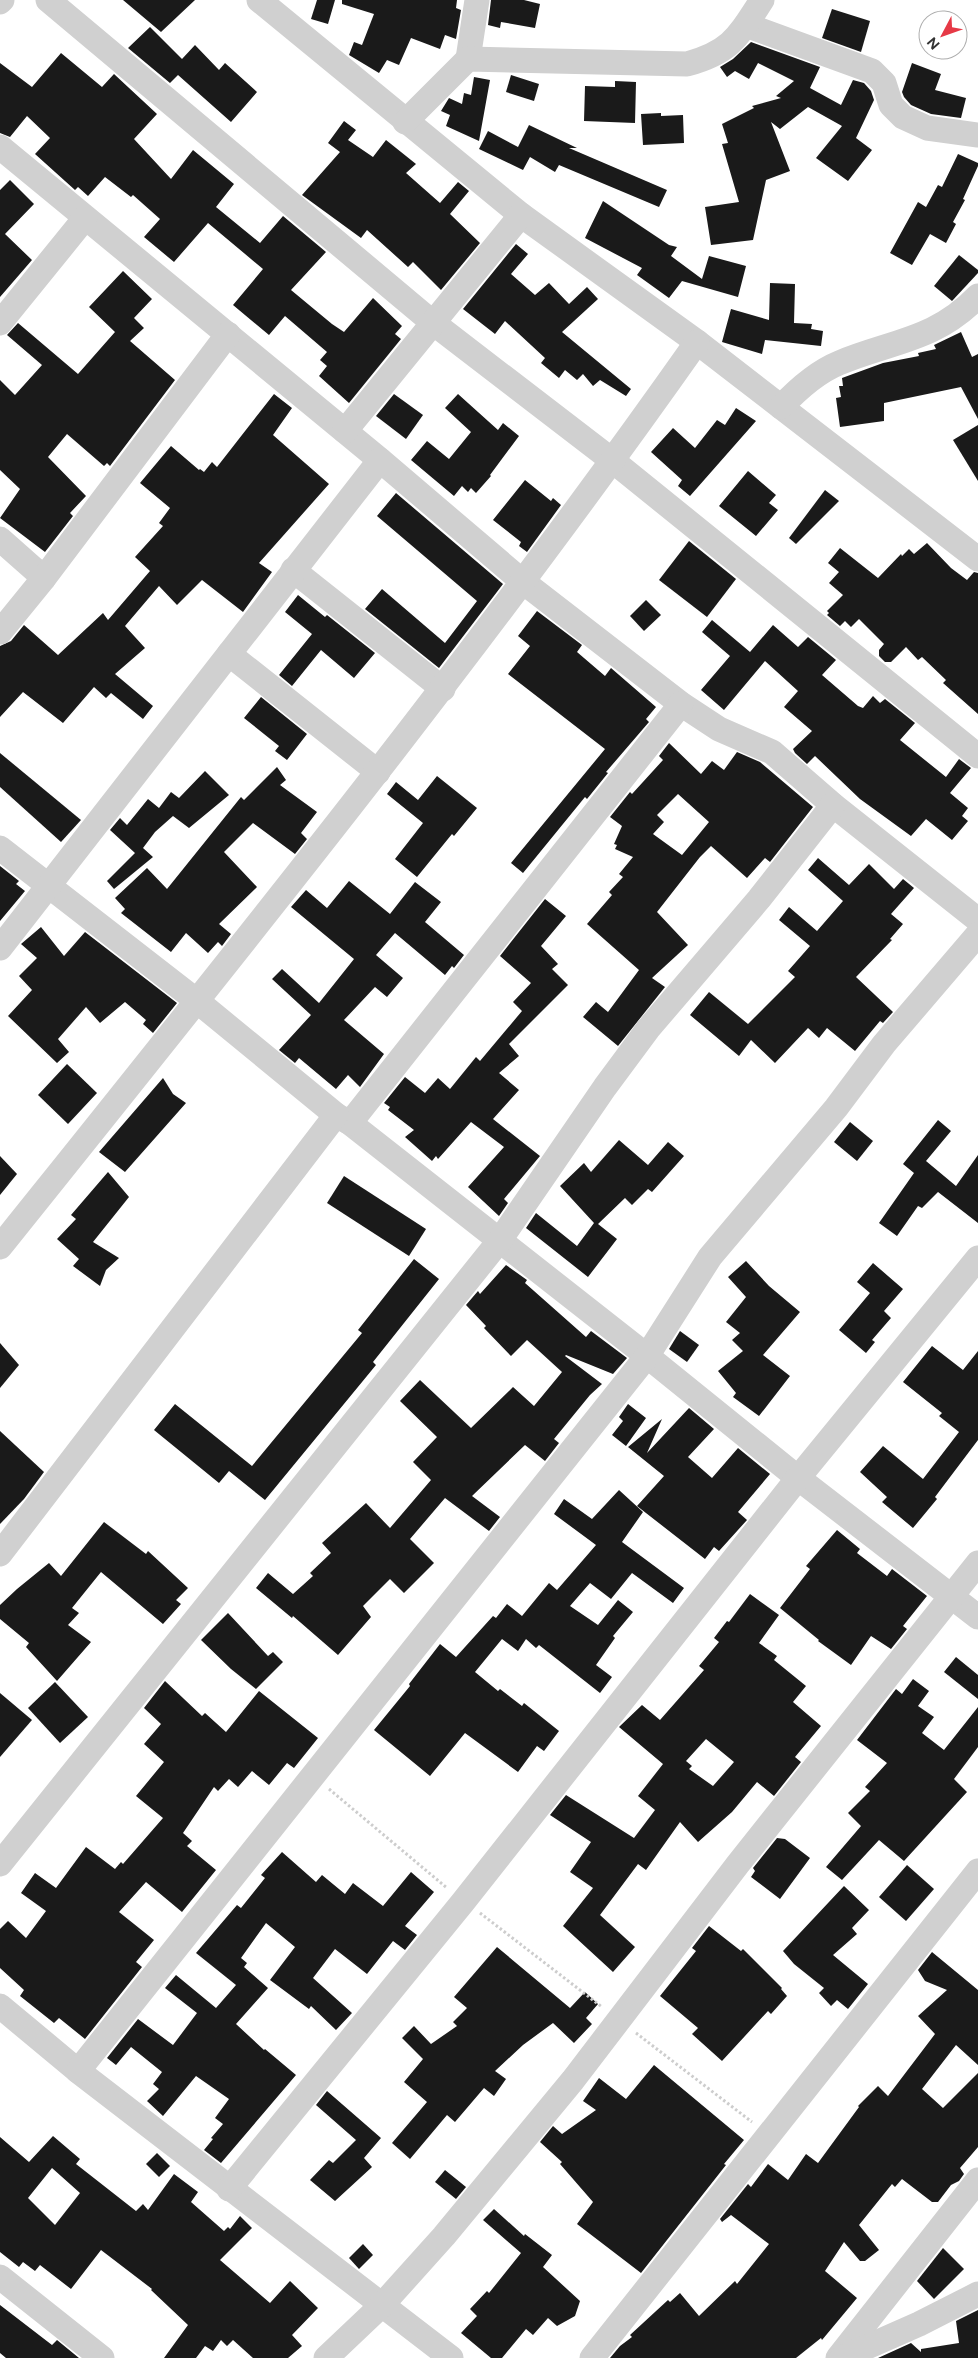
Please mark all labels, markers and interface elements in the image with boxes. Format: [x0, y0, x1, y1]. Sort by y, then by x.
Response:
north arrow [918, 10, 968, 60]
text: N [924, 34, 944, 53]

